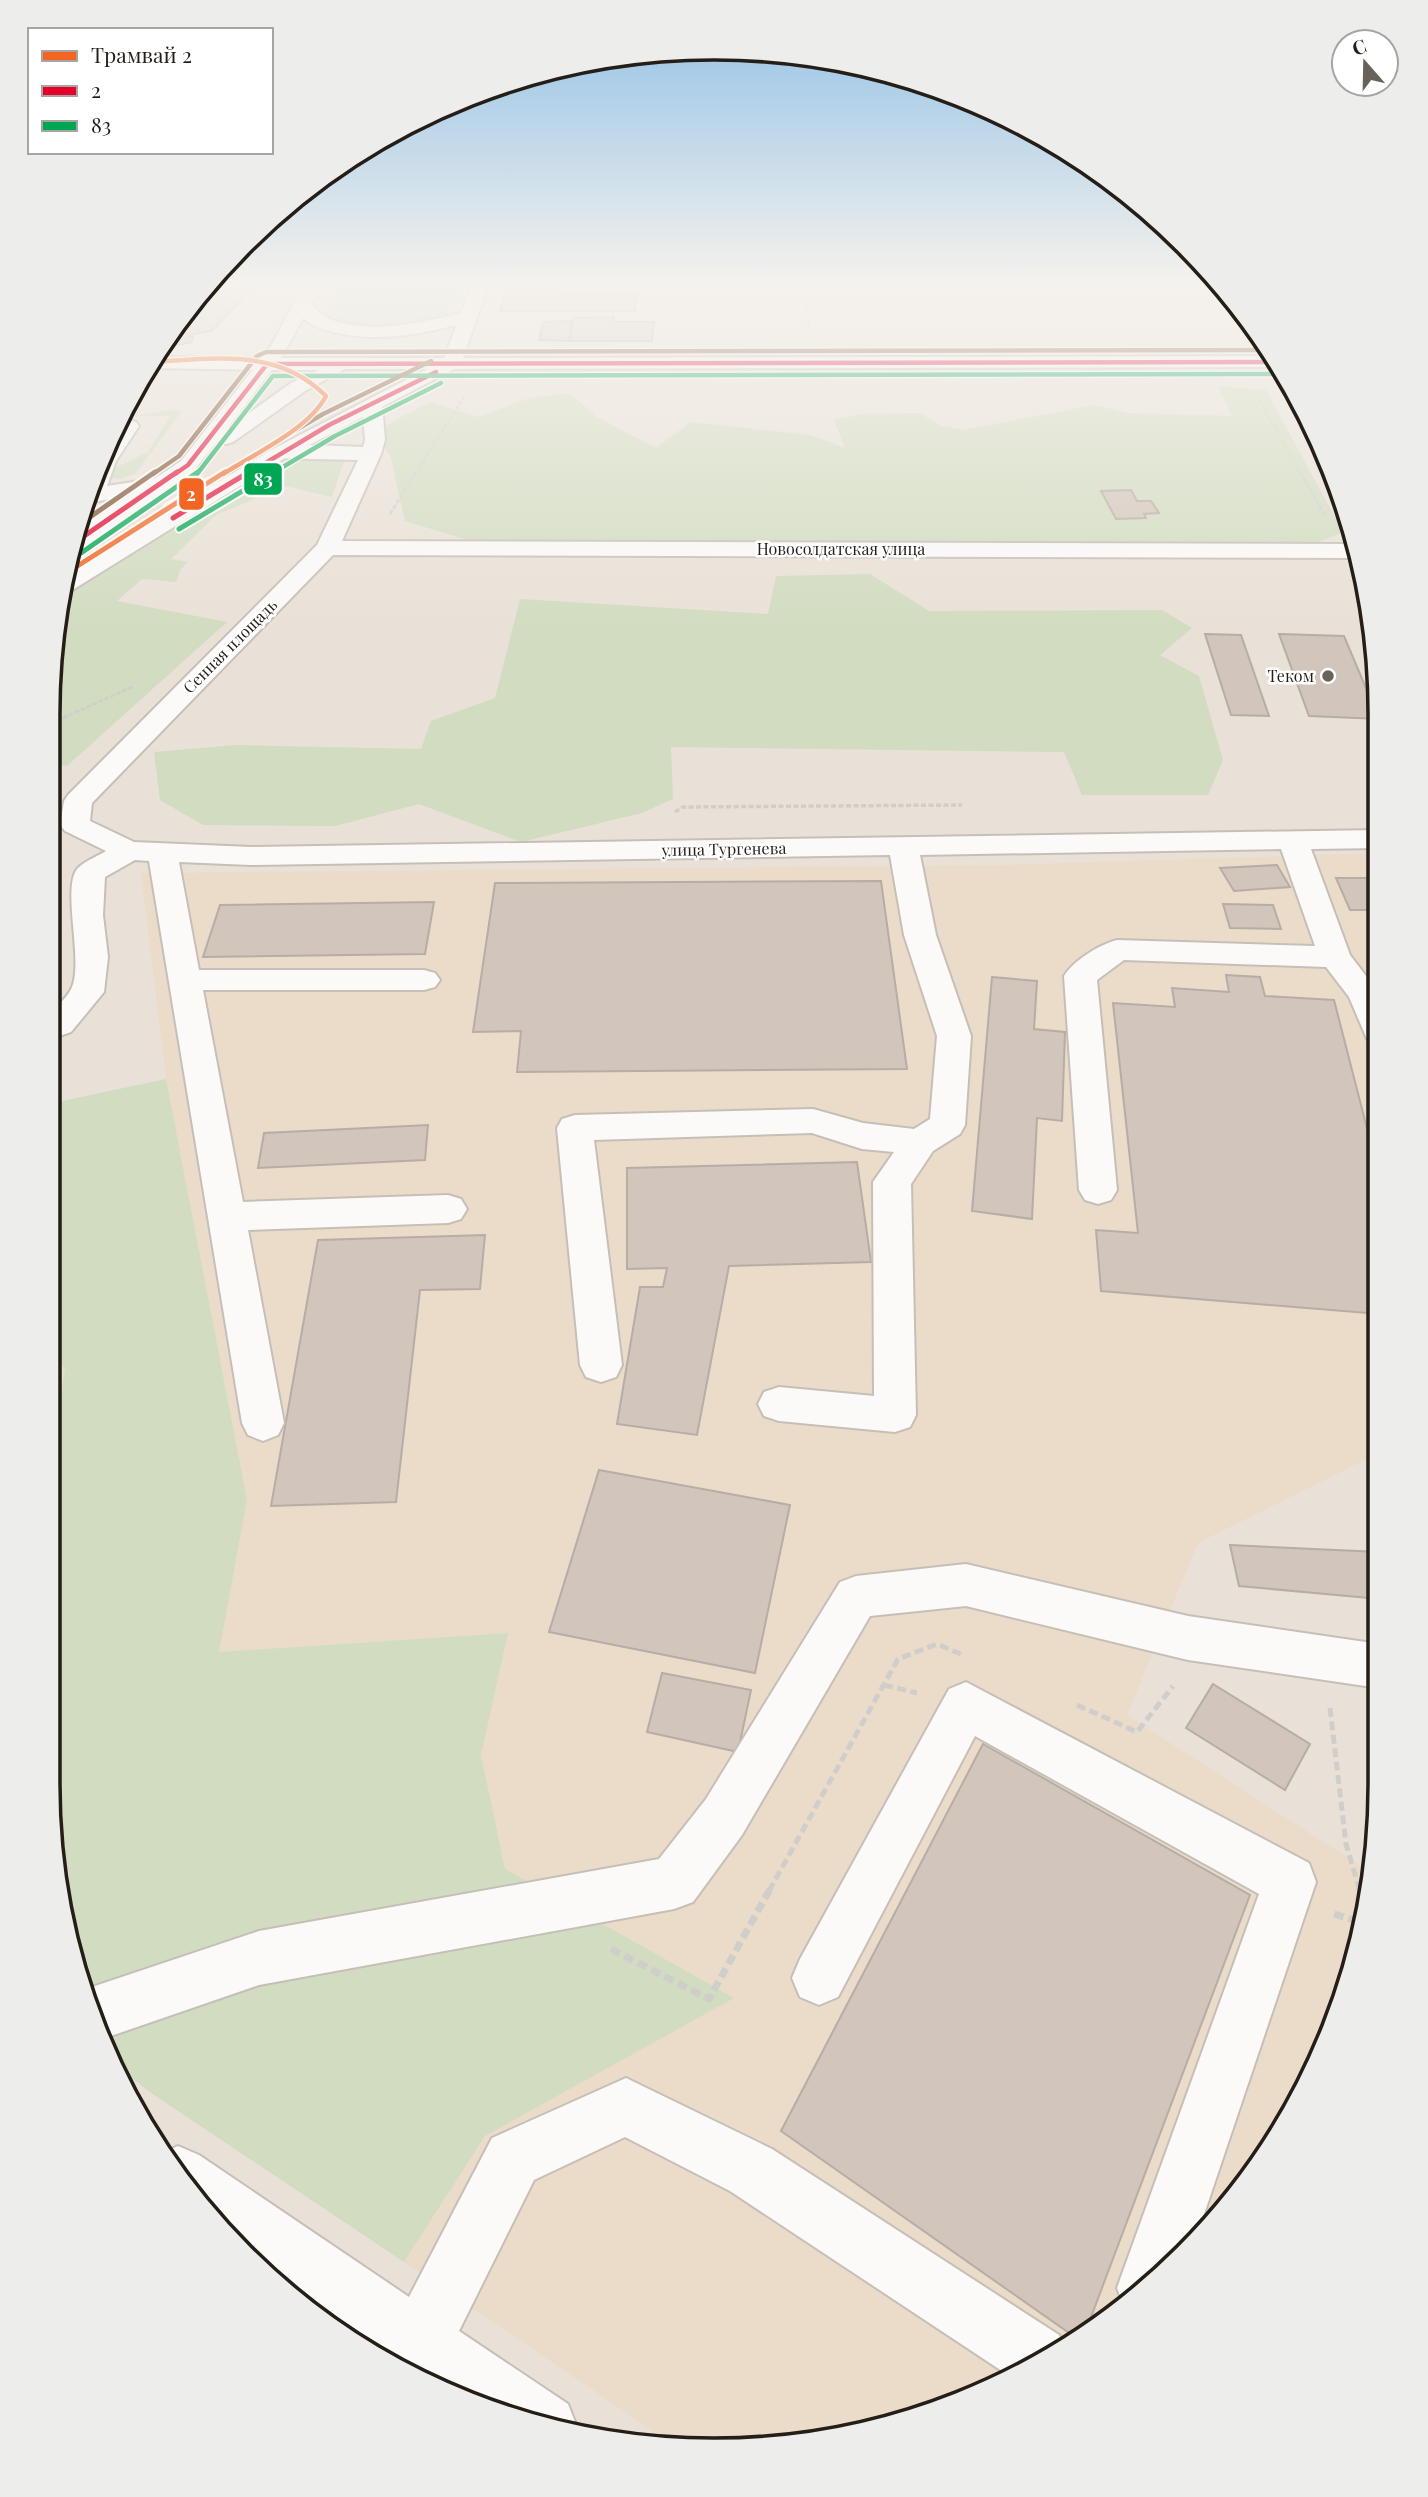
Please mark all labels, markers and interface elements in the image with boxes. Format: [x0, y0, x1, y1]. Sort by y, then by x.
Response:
legend [28, 28, 273, 154]
north arrow [1330, 28, 1400, 98]
text: С [1348, 32, 1370, 61]
text: Трамвай 2 [91, 40, 192, 68]
text: 2 [91, 75, 101, 103]
text: 83 [91, 110, 111, 138]
line badge: 83 [243, 462, 283, 496]
text: 83 [253, 465, 273, 491]
line badge: 2 [178, 477, 205, 511]
text: 2 [186, 480, 196, 506]
street label: Новосолдатская улица [757, 538, 925, 559]
street label: Сенная площадь [178, 594, 281, 697]
place label: Теком [1268, 665, 1314, 686]
marker: Теком [1320, 668, 1336, 684]
street label: улица Тургенева [661, 837, 786, 860]

